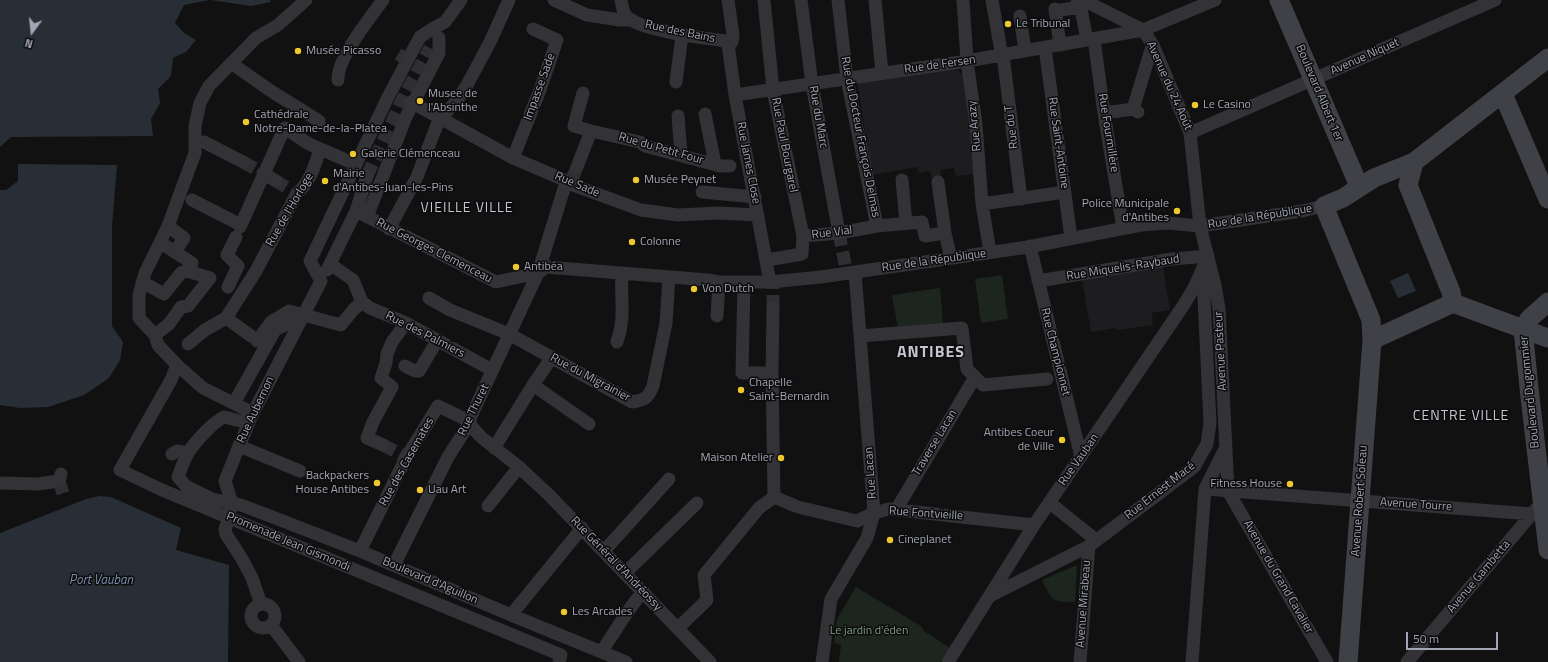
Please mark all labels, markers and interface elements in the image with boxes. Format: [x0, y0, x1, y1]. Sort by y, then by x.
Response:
north arrow [12, 12, 52, 52]
place label: Le Tribunal [1016, 17, 1070, 31]
street label: Rue des Bains [644, 18, 716, 46]
marker: Le Tribunal [1003, 19, 1013, 29]
text: N [23, 35, 35, 52]
street label: Avenue Niquet [1328, 35, 1402, 79]
street label: Avenue du 24 Août [1143, 39, 1195, 133]
street label: Boulevard Albert 1er [1292, 42, 1346, 144]
place label: Musée Picasso [306, 44, 381, 58]
marker: Musée Picasso [293, 46, 303, 56]
street label: Impasse Sade [521, 52, 559, 122]
street label: Rue de Fersen [903, 53, 977, 77]
street label: Rue du Docteur François Delmas [837, 55, 883, 219]
street label: Rue du Marc [805, 85, 831, 149]
place label: Musee de l'Absinthe [428, 87, 478, 115]
street label: Rue Fourmillère [1095, 92, 1121, 174]
marker: Musee de l'Absinthe [415, 96, 425, 106]
street label: Rue Paul Bourgarel [768, 96, 800, 194]
street label: Rue Saint-Antoine [1044, 96, 1072, 190]
place label: Le Casino [1203, 98, 1251, 112]
street label: Rue Arazy [965, 100, 985, 152]
marker: Le Casino [1190, 100, 1200, 110]
street label: Rue du T [1002, 104, 1022, 150]
place label: Cathédrale Notre-Dame-de-la-Platea [254, 108, 387, 136]
marker: Cathédrale Notre-Dame-de-la-Platea [241, 117, 251, 127]
street label: Rue James Close [733, 121, 763, 205]
street label: Rue du Petit Four [617, 130, 705, 168]
place label: Galerie Clémenceau [361, 147, 460, 161]
marker: Galerie Clémenceau [348, 149, 358, 159]
place label: Mairie d'Antibes-Juan-les-Pins [333, 167, 453, 195]
street label: Rue Sade [552, 169, 602, 201]
street label: Rue de l'Horloge [263, 171, 317, 249]
place label: Musée Peynet [644, 173, 716, 187]
marker: Musée Peynet [631, 175, 641, 185]
marker: Mairie d'Antibes-Juan-les-Pins [320, 176, 330, 186]
place label: Police Municipale d'Antibes [1082, 197, 1169, 225]
district label: VIEILLE VILLE [421, 201, 513, 217]
street label: Rue de la République [1207, 202, 1313, 232]
marker: Police Municipale d'Antibes [1172, 206, 1182, 216]
street label: Rue Georges Clemenceau [374, 215, 494, 287]
street label: Rue Vial [811, 223, 853, 243]
place label: Colonne [640, 235, 681, 249]
marker: Colonne [627, 237, 637, 247]
street label: Rue de la République [881, 247, 987, 275]
street label: Rue Miquelis-Raybaud [1065, 252, 1181, 284]
place label: Antibéa [524, 260, 563, 274]
marker: Antibéa [511, 262, 521, 272]
place label: Von Dutch [702, 282, 754, 296]
marker: Von Dutch [689, 284, 699, 294]
street label: Rue Championnet [1037, 307, 1073, 397]
street label: Rue des Palmiers [383, 309, 467, 361]
street label: Avenue Pasteur [1212, 311, 1230, 391]
street label: Boulevard Dugommier [1517, 335, 1543, 449]
district label: ANTIBES [897, 343, 965, 363]
street label: Rue du Migrainier [547, 351, 633, 405]
street label: Rue Aubernon [234, 374, 278, 446]
place label: Chapelle Saint-Bernardin [749, 376, 829, 404]
street label: Rue Thuret [455, 382, 493, 438]
marker: Chapelle Saint-Bernardin [736, 385, 746, 395]
street label: Traverse Lacan [910, 407, 960, 479]
district label: CENTRE VILLE [1413, 409, 1509, 425]
street label: Rue des Casemates [377, 415, 437, 509]
place label: Antibes Coeur de Ville [984, 426, 1054, 454]
street label: Rue Vauban [1056, 431, 1102, 489]
marker: Antibes Coeur de Ville [1057, 435, 1067, 445]
street label: Avenue Robert Soleau [1349, 445, 1371, 557]
street label: Rue Lacan [862, 447, 880, 499]
place label: Maison Atelier [700, 451, 773, 465]
marker: Maison Atelier [776, 453, 786, 463]
street label: Rue Ernest Macé [1122, 459, 1198, 523]
place label: Backpackers House Antibes [296, 469, 369, 497]
place label: Fitness House [1210, 477, 1282, 491]
marker: Backpackers House Antibes [372, 478, 382, 488]
marker: Fitness House [1285, 479, 1295, 489]
place label: Uau Art [428, 483, 466, 497]
marker: Uau Art [415, 485, 425, 495]
street label: Avenue Tourre [1379, 495, 1453, 515]
street label: Rue Fontvieille [889, 504, 963, 524]
street label: Promenade Jean Gismondi [224, 509, 352, 575]
street label: Rue Général d'Andréossy [567, 514, 665, 614]
street label: Avenue du Grand Cavalier [1240, 518, 1316, 636]
place label: Cineplanet [898, 533, 951, 547]
marker: Cineplanet [885, 535, 895, 545]
street label: Avenue Gambetta [1444, 538, 1514, 616]
street label: Boulevard d'Aguillon [380, 554, 480, 608]
street label: Avenue Mirabeau [1074, 560, 1094, 648]
water label: Port Vauban [69, 573, 133, 589]
place label: Les Arcades [572, 605, 632, 619]
marker: Les Arcades [559, 607, 569, 617]
park label: Le jardin d'éden [830, 624, 908, 638]
scale bar [1408, 624, 1500, 650]
text: 50 m [1413, 629, 1439, 648]

